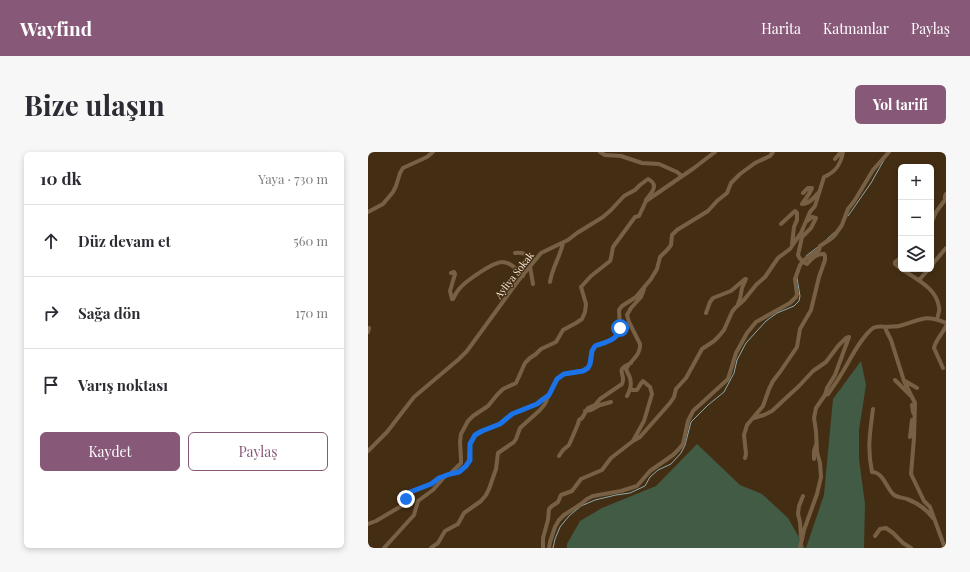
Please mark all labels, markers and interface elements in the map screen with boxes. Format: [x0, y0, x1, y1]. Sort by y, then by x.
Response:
text: Wayfind [20, 15, 92, 41]
text: Harita [761, 19, 801, 38]
text: Katmanlar [823, 19, 889, 38]
text: Paylaş [911, 19, 950, 38]
button: Yol tarifi [855, 85, 946, 124]
text: Bize ulaşın [24, 86, 165, 123]
map controls [898, 164, 934, 272]
button: + [898, 164, 934, 200]
text: 10 dk [40, 167, 82, 189]
text: Yaya · 730 m [258, 170, 328, 187]
button: − [898, 200, 934, 236]
icon: ahead [40, 230, 62, 252]
text: Düz devam et [78, 231, 171, 251]
text: 560 m [293, 232, 328, 249]
button: layers [898, 236, 934, 272]
street label: Ayliya Sokak [491, 248, 537, 302]
icon: right [40, 302, 62, 324]
text: Sağa dön [78, 303, 141, 323]
text: 170 m [295, 304, 328, 321]
route start [611, 319, 629, 337]
icon: arrive [40, 374, 62, 396]
text: Varış noktası [78, 375, 168, 395]
button: Kaydet [40, 432, 180, 471]
button: Paylaş [188, 432, 328, 471]
route end [397, 490, 415, 508]

